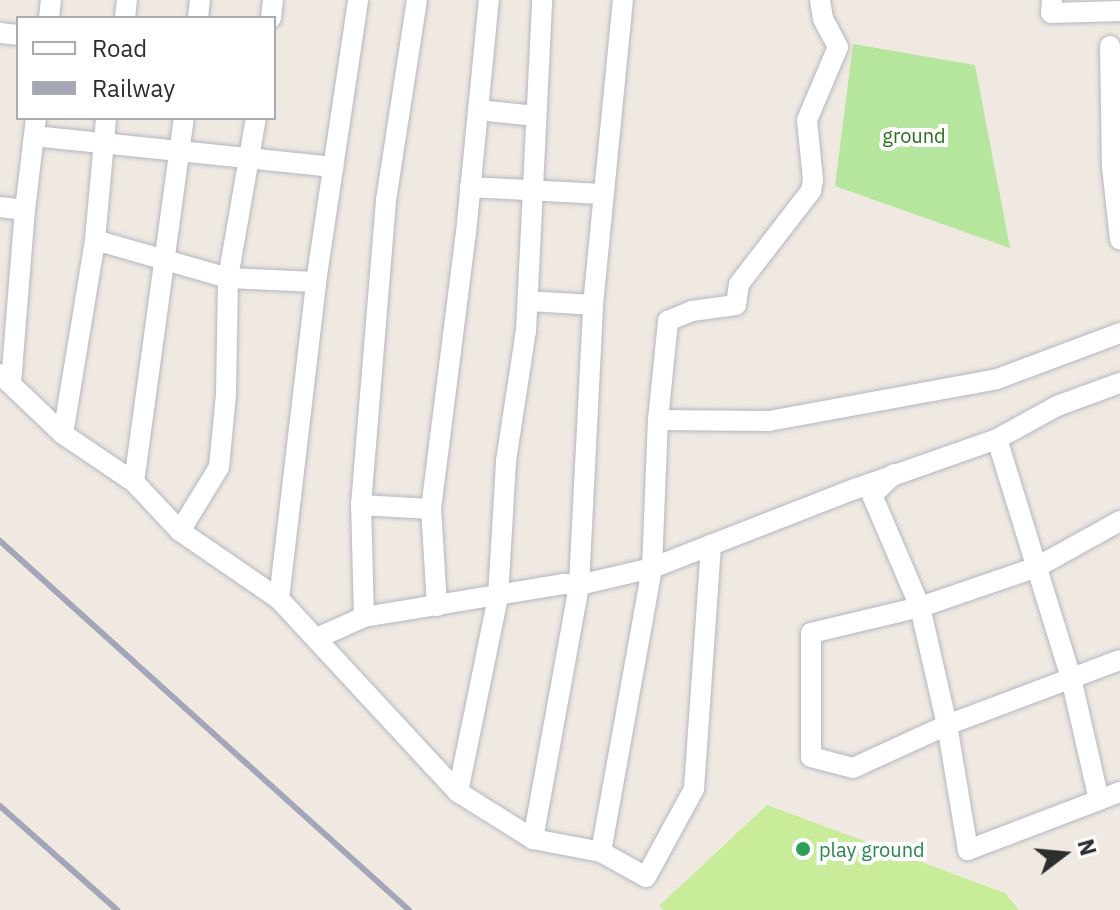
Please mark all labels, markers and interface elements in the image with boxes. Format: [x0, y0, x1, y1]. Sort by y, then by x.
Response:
legend [16, 16, 276, 120]
text: Road [92, 32, 147, 64]
text: Railway [92, 72, 175, 104]
park label: ground [882, 123, 946, 147]
north arrow [1024, 814, 1104, 894]
text: N [1071, 836, 1104, 859]
place label: play ground [819, 837, 925, 861]
marker: play ground [794, 840, 812, 858]

